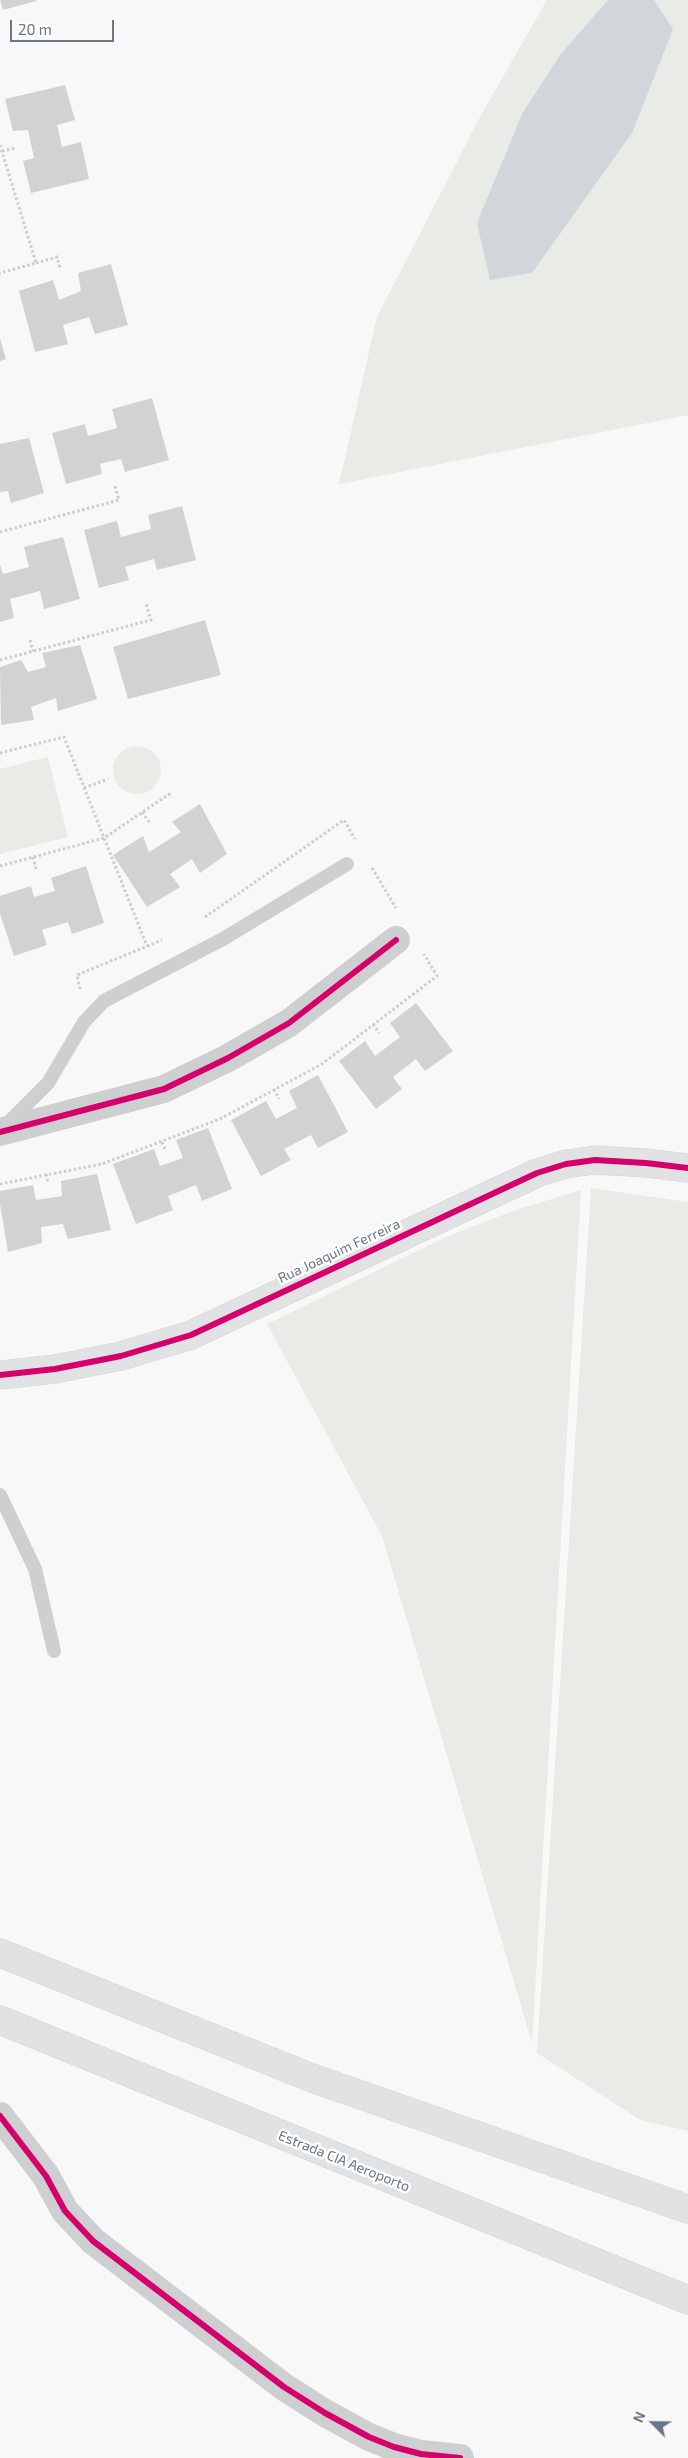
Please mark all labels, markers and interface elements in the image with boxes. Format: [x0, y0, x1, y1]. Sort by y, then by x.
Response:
scale bar [12, 10, 116, 42]
text: 20 m [18, 20, 52, 38]
street label: Rua Joaquim Ferreira [275, 1215, 403, 1287]
street label: Estrada CIA Aeroporto [276, 2127, 412, 2195]
north arrow [628, 2398, 678, 2448]
text: N [629, 2409, 649, 2425]

